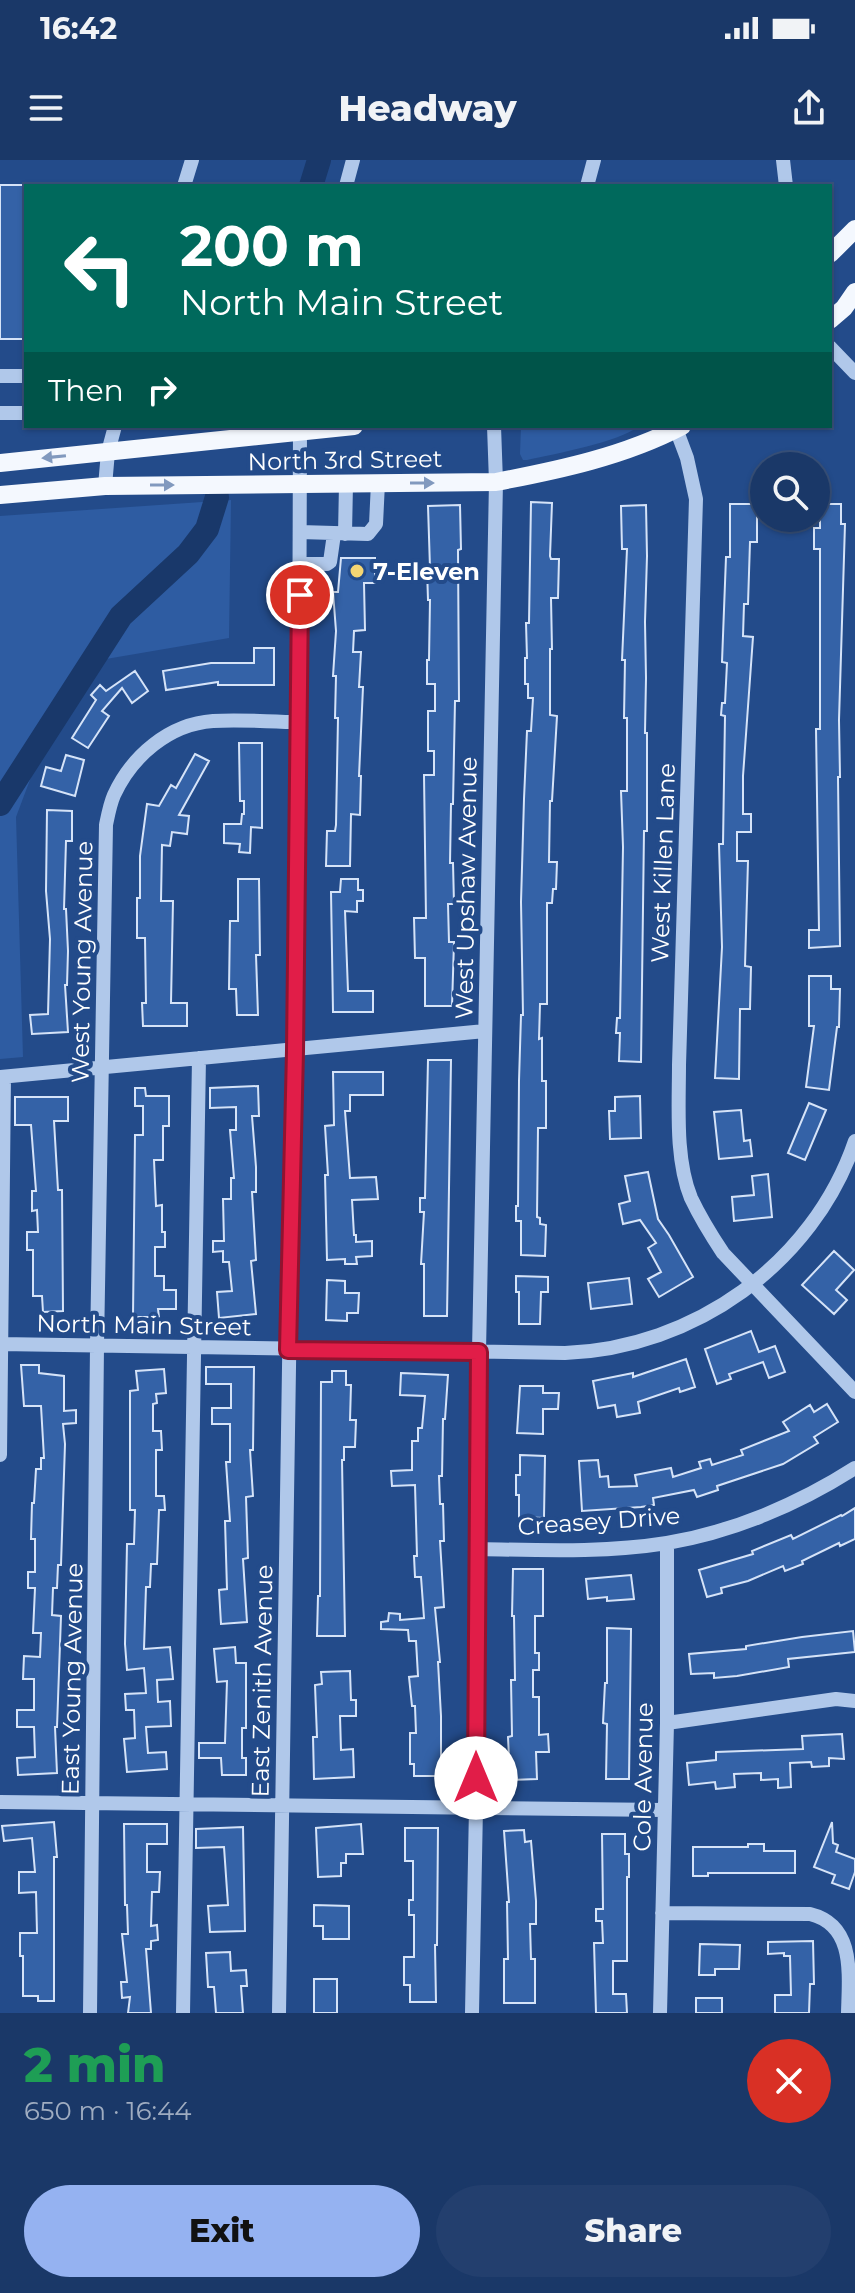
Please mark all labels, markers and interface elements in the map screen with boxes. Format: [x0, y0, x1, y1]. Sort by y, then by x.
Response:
text: 16:42 [40, 10, 117, 47]
icon: menu [24, 86, 68, 130]
text: Headway [339, 86, 517, 130]
icon: share [787, 86, 831, 130]
text: 200 m [180, 212, 364, 280]
icon: left [48, 216, 152, 320]
text: North Main Street [180, 280, 503, 324]
icon: right [140, 368, 184, 412]
text: Then [48, 372, 124, 409]
street label: North 3rd Street [247, 444, 443, 476]
one-way arrow [41, 451, 66, 464]
map controls [750, 452, 830, 532]
button: search [750, 452, 830, 532]
one-way arrow [410, 477, 435, 489]
one-way arrow [150, 479, 175, 491]
place label: 7-Eleven [373, 557, 480, 586]
pin [266, 561, 334, 629]
marker: 7-Eleven [348, 562, 366, 580]
icon: arrive [278, 573, 322, 617]
street label: West Upshaw Avenue [449, 756, 483, 1020]
street label: West Killen Lane [645, 763, 681, 963]
street label: West Young Avenue [65, 841, 99, 1083]
street label: North Main Street [36, 1309, 252, 1341]
street label: Creasey Drive [517, 1501, 681, 1541]
street label: East Young Avenue [55, 1563, 89, 1795]
street label: East Zenith Avenue [245, 1564, 279, 1798]
street label: Cole Avenue [627, 1702, 659, 1852]
position arrow [434, 1736, 518, 1820]
text: 2 min [24, 2036, 165, 2094]
button: close [747, 2039, 831, 2123]
text: 650 m · 16:44 [24, 2095, 191, 2127]
button: Exit [24, 2185, 420, 2277]
button: Share [436, 2185, 831, 2277]

